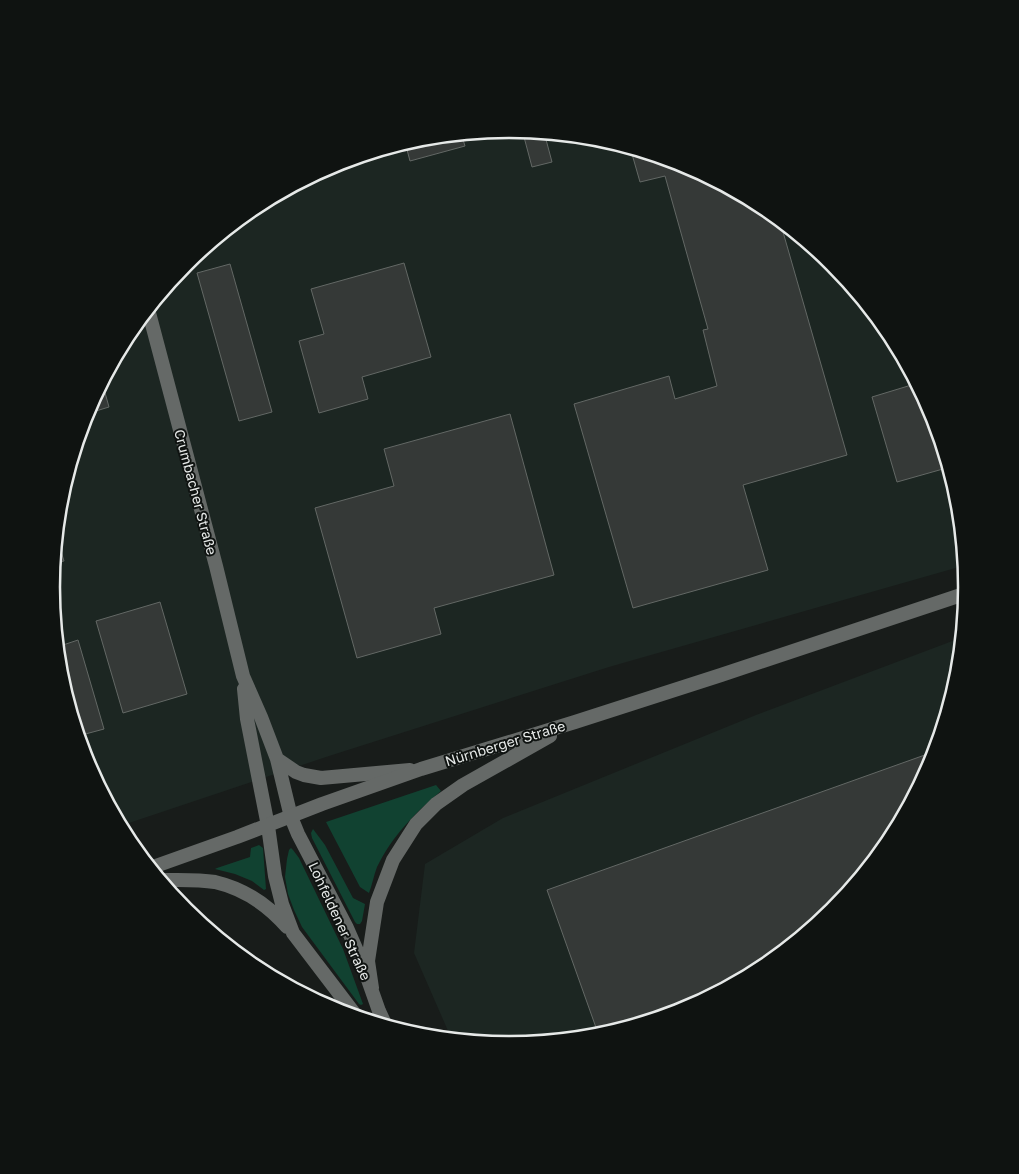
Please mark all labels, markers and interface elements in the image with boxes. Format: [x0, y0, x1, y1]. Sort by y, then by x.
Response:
street label: Crumbacher Straße [171, 427, 221, 557]
street label: Nürnberger Straße [443, 717, 567, 769]
street label: Lohfeldener Straße [305, 859, 375, 983]

